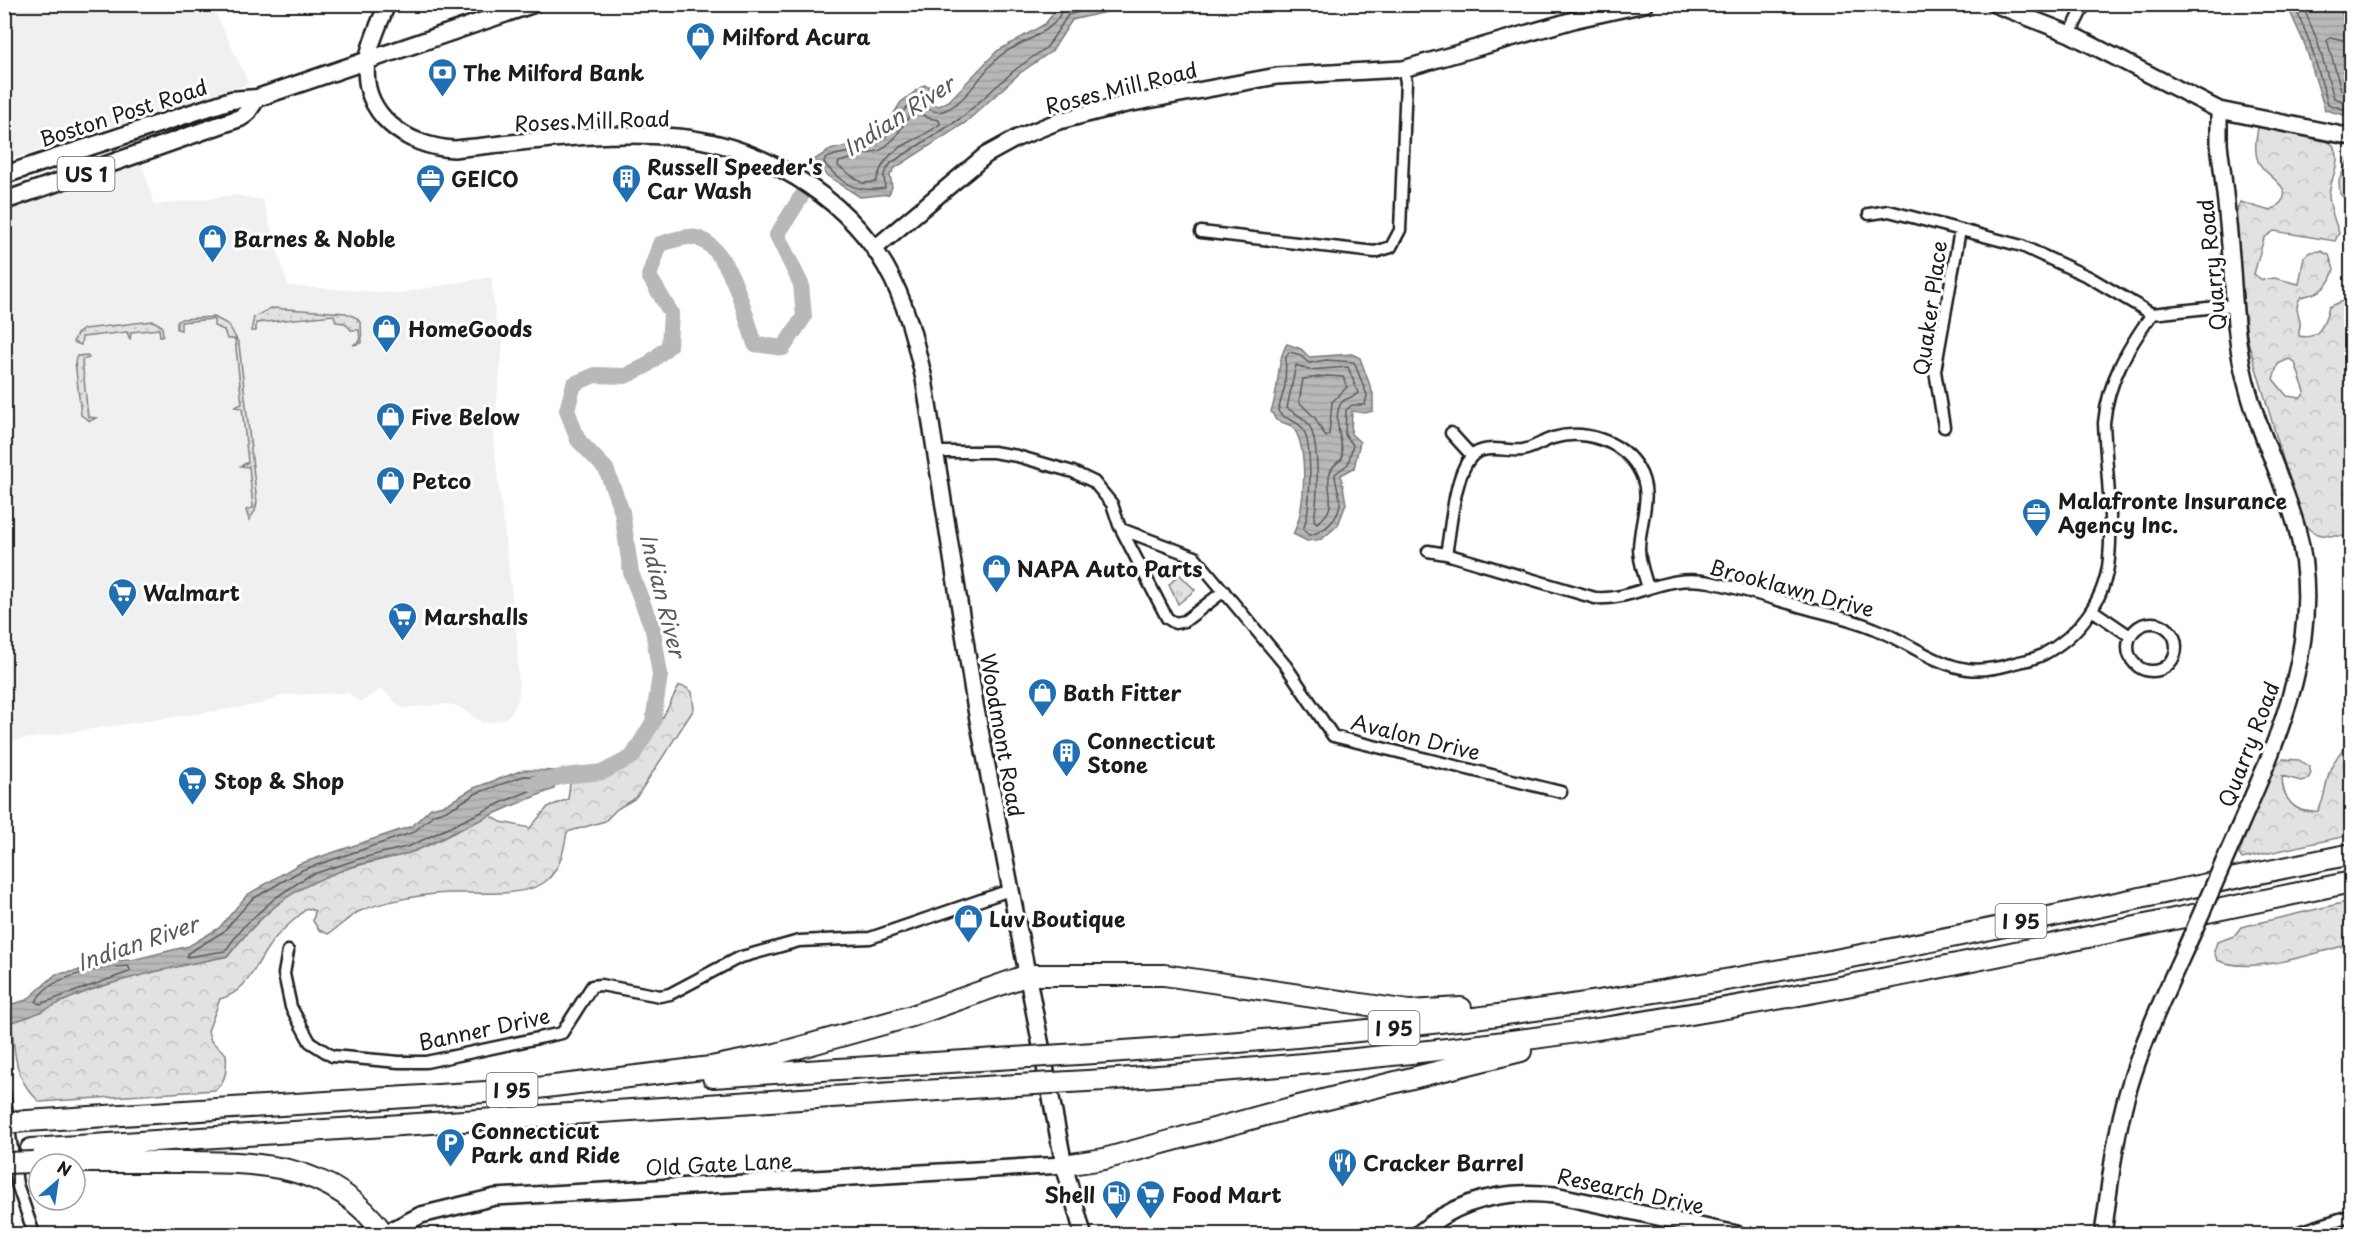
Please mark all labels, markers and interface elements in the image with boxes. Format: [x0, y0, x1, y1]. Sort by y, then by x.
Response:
shop icon: Milford Acura [685, 20, 717, 62]
place label: Milford Acura [722, 20, 871, 52]
street label: Roses Mill Road [1042, 53, 1200, 121]
bank icon: The Milford Bank [426, 56, 458, 98]
place label: The Milford Bank [463, 56, 644, 88]
water label: Indian River [836, 65, 962, 163]
street label: Boston Post Road [35, 70, 211, 154]
street label: Roses Mill Road [514, 101, 670, 139]
place label: Russell Speeder's Car Wash [647, 150, 823, 206]
road number: US 1 [58, 157, 115, 191]
office icon: GEICO [414, 162, 446, 204]
place label: GEICO [451, 162, 519, 194]
building icon: Russell Speeder's Car Wash [610, 162, 642, 204]
street label: Quarry Road [2188, 198, 2234, 332]
shop icon: Barnes & Noble [196, 222, 228, 264]
place label: Barnes & Noble [233, 222, 396, 254]
street label: Quaker Place [1904, 239, 1954, 377]
shop icon: HomeGoods [371, 312, 403, 354]
place label: HomeGoods [408, 312, 532, 344]
shop icon: Five Below [374, 400, 406, 442]
place label: Five Below [411, 400, 520, 432]
shop icon: Petco [375, 464, 407, 506]
place label: Petco [412, 464, 471, 496]
place label: Malafronte Insurance Agency Inc. [2058, 484, 2287, 540]
office icon: Malafronte Insurance Agency Inc. [2021, 496, 2053, 538]
water label: Indian River [633, 530, 696, 663]
street label: Brooklawn Drive [1706, 550, 1878, 624]
shop icon: NAPA Auto Parts [980, 552, 1012, 594]
place label: NAPA Auto Parts [1017, 552, 1203, 584]
supermarket icon: Walmart [106, 576, 138, 618]
place label: Walmart [143, 576, 240, 608]
supermarket icon: Marshalls [387, 600, 419, 642]
place label: Marshalls [424, 600, 528, 632]
street label: Woodmont Road [973, 651, 1033, 819]
shop icon: Bath Fitter [1026, 676, 1058, 718]
place label: Bath Fitter [1063, 676, 1181, 708]
street label: Quarry Road [2209, 677, 2287, 811]
street label: Avalon Drive [1348, 705, 1484, 767]
place label: Connecticut Stone [1087, 724, 1216, 780]
building icon: Connecticut Stone [1050, 736, 1082, 778]
supermarket icon: Stop & Shop [177, 764, 209, 806]
place label: Stop & Shop [214, 764, 344, 796]
shop icon: Luv Boutique [952, 902, 984, 944]
place label: Luv Boutique [989, 902, 1125, 934]
road number: I 95 [1996, 904, 2046, 938]
water label: Indian River [72, 905, 205, 978]
street label: Banner Drive [415, 998, 553, 1058]
road number: I 95 [1368, 1011, 1420, 1045]
road number: I 95 [486, 1073, 538, 1107]
place label: Connecticut Park and Ride [471, 1114, 620, 1170]
parking icon: Connecticut Park and Ride [434, 1126, 466, 1168]
street label: Old Gate Lane [645, 1143, 793, 1183]
restaurant icon: Cracker Barrel [1326, 1146, 1358, 1188]
place label: Cracker Barrel [1363, 1146, 1524, 1178]
north arrow [27, 1152, 87, 1212]
text: N [53, 1154, 76, 1182]
street label: Research Drive [1554, 1159, 1708, 1221]
place label: Shell [1044, 1178, 1095, 1210]
fuel station icon: Shell [1100, 1178, 1132, 1220]
supermarket icon: Food Mart [1135, 1178, 1167, 1220]
place label: Food Mart [1172, 1178, 1282, 1210]

